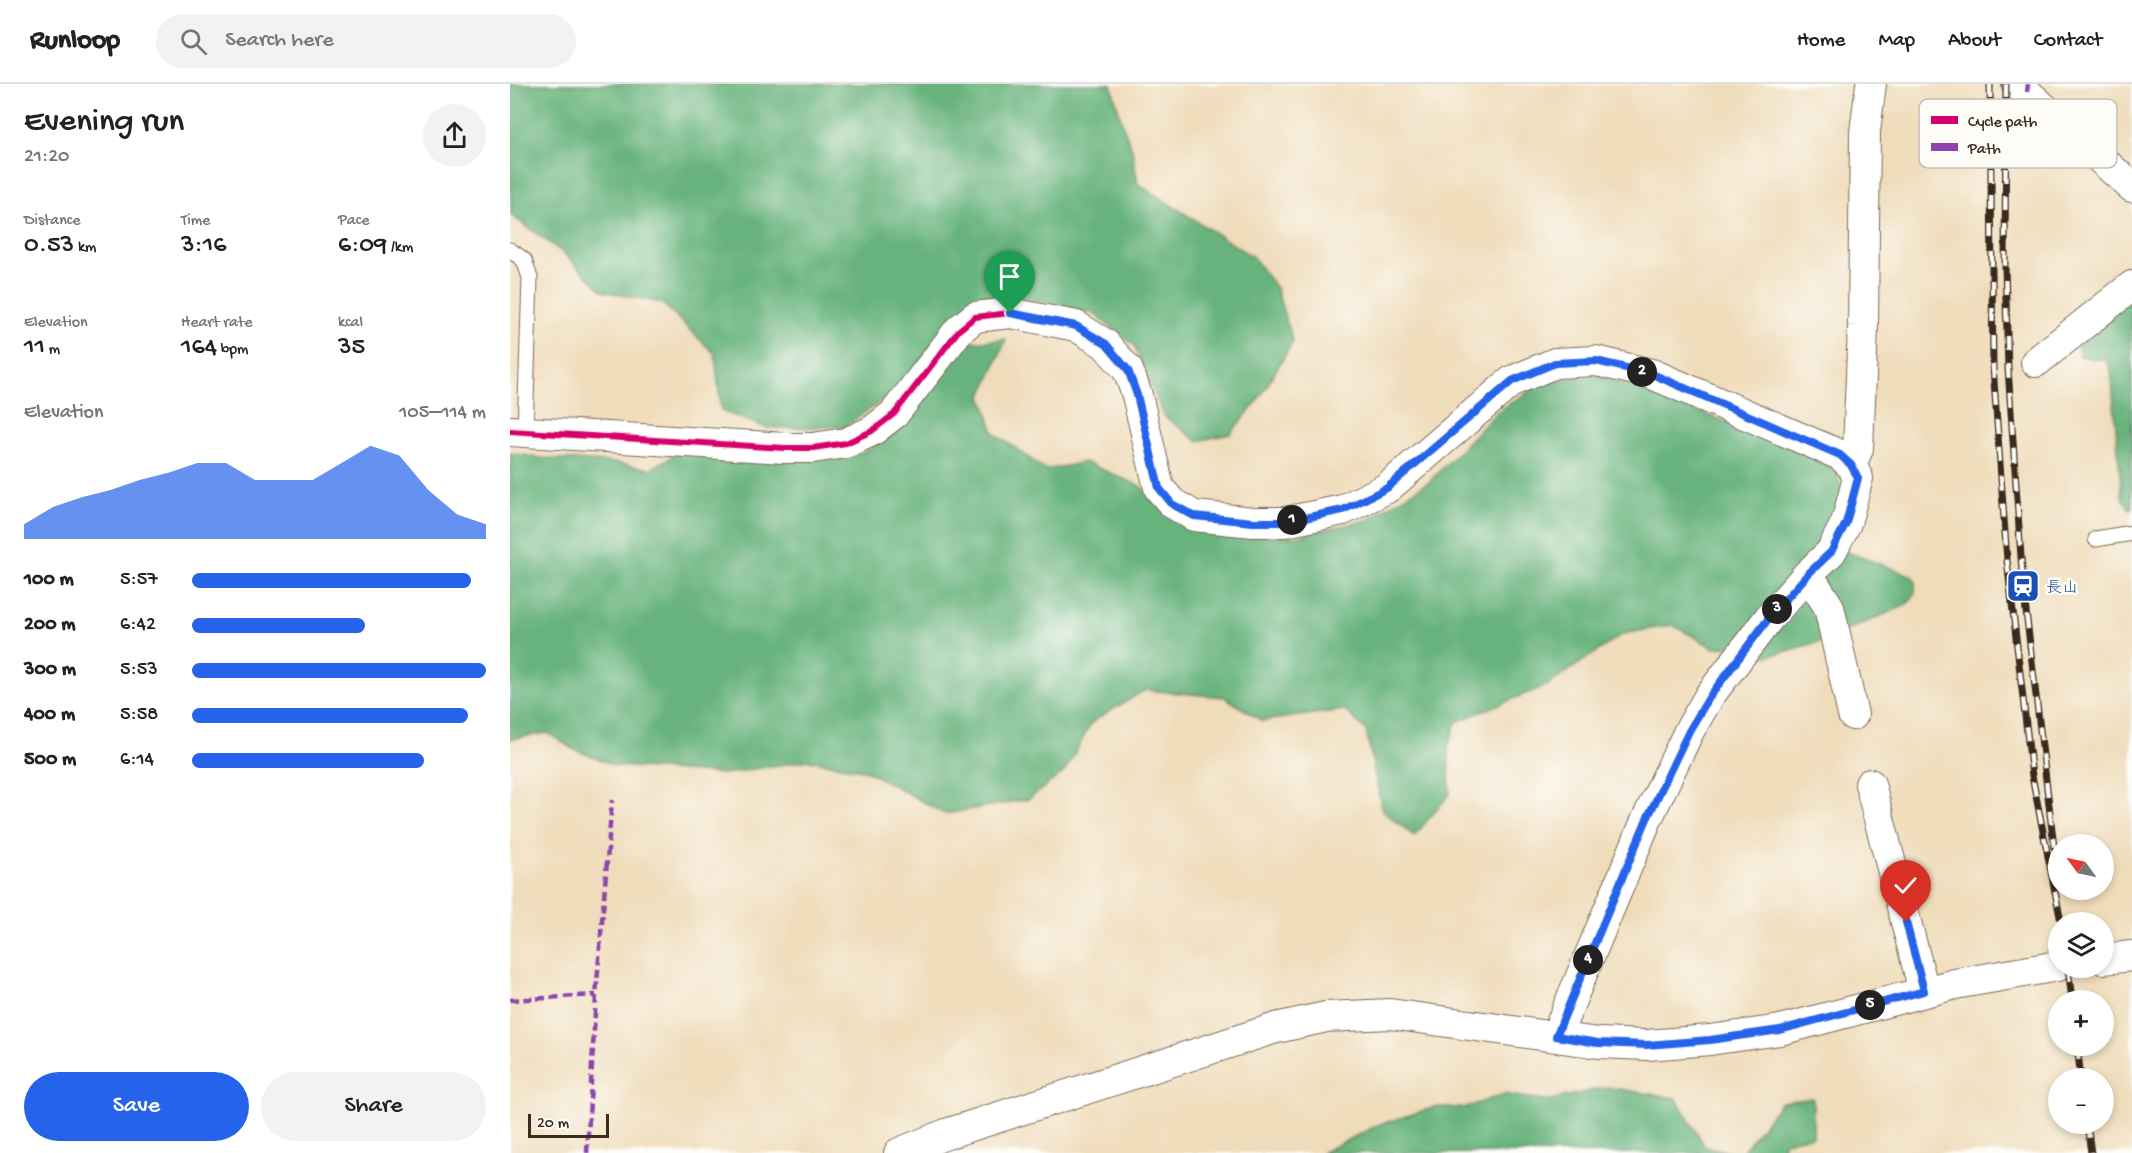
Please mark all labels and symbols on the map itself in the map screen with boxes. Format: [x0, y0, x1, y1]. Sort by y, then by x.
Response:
legend [1919, 99, 2117, 168]
text: Cycle path [1968, 114, 2038, 133]
text: Path [1967, 141, 2001, 160]
pin [984, 251, 1035, 313]
pin: 2 [1627, 357, 1657, 387]
pin: 1 [1277, 505, 1307, 535]
station icon: 長山 [2005, 568, 2041, 604]
place label: 長山 [2046, 579, 2078, 599]
pin: 3 [1762, 594, 1792, 624]
north arrow [2048, 834, 2114, 900]
pin [1880, 860, 1931, 922]
pin: 4 [1573, 945, 1603, 975]
pin: 5 [1855, 990, 1885, 1020]
scale bar [528, 1111, 609, 1138]

